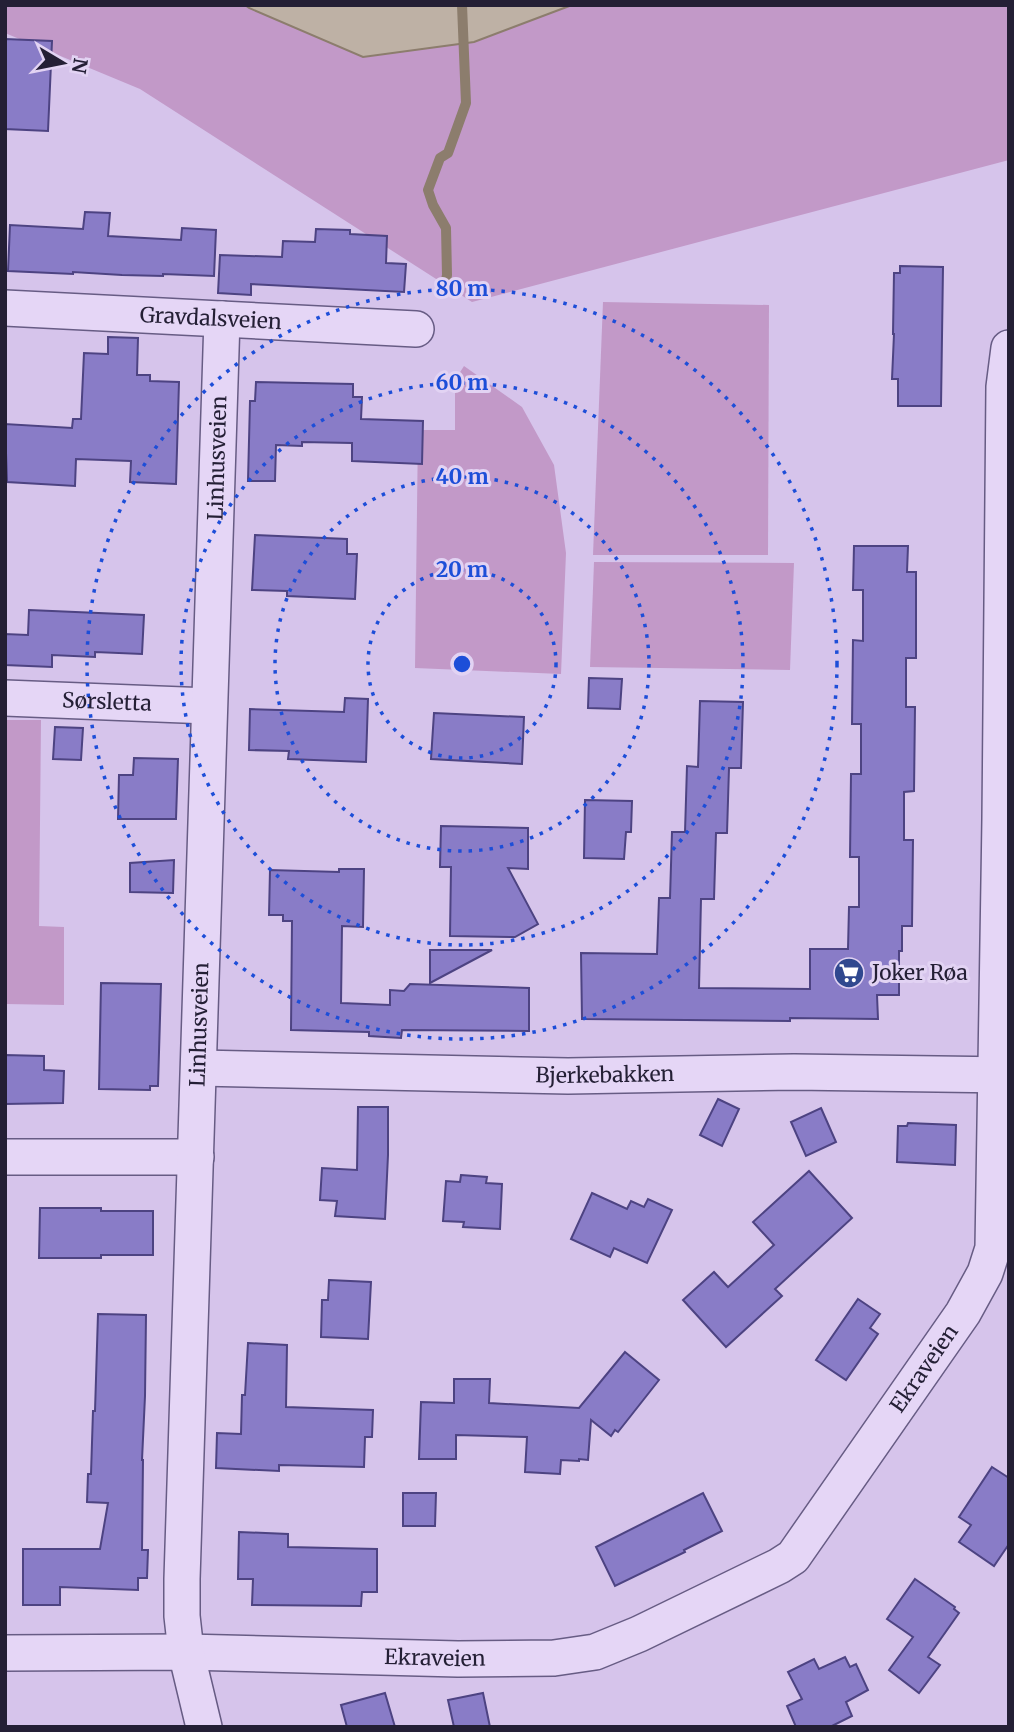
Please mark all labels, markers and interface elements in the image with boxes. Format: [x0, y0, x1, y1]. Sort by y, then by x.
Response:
north arrow [28, 28, 98, 98]
text: N [67, 56, 93, 75]
text: 80 m [436, 275, 488, 302]
street label: Gravdalsveien [139, 301, 282, 335]
text: 60 m [436, 369, 488, 396]
street label: Linhusveien [202, 395, 233, 521]
text: 40 m [435, 463, 489, 490]
text: 20 m [436, 556, 488, 583]
centre of rings [450, 652, 474, 676]
street label: Sørsletta [62, 686, 152, 717]
supermarket icon: Joker Røa [832, 956, 866, 990]
place label: Joker Røa [871, 959, 968, 986]
street label: Linhusveien [184, 962, 215, 1087]
street label: Bjerkebakken [535, 1060, 675, 1089]
street label: Ekraveien [884, 1319, 964, 1418]
street label: Ekraveien [384, 1643, 486, 1672]

